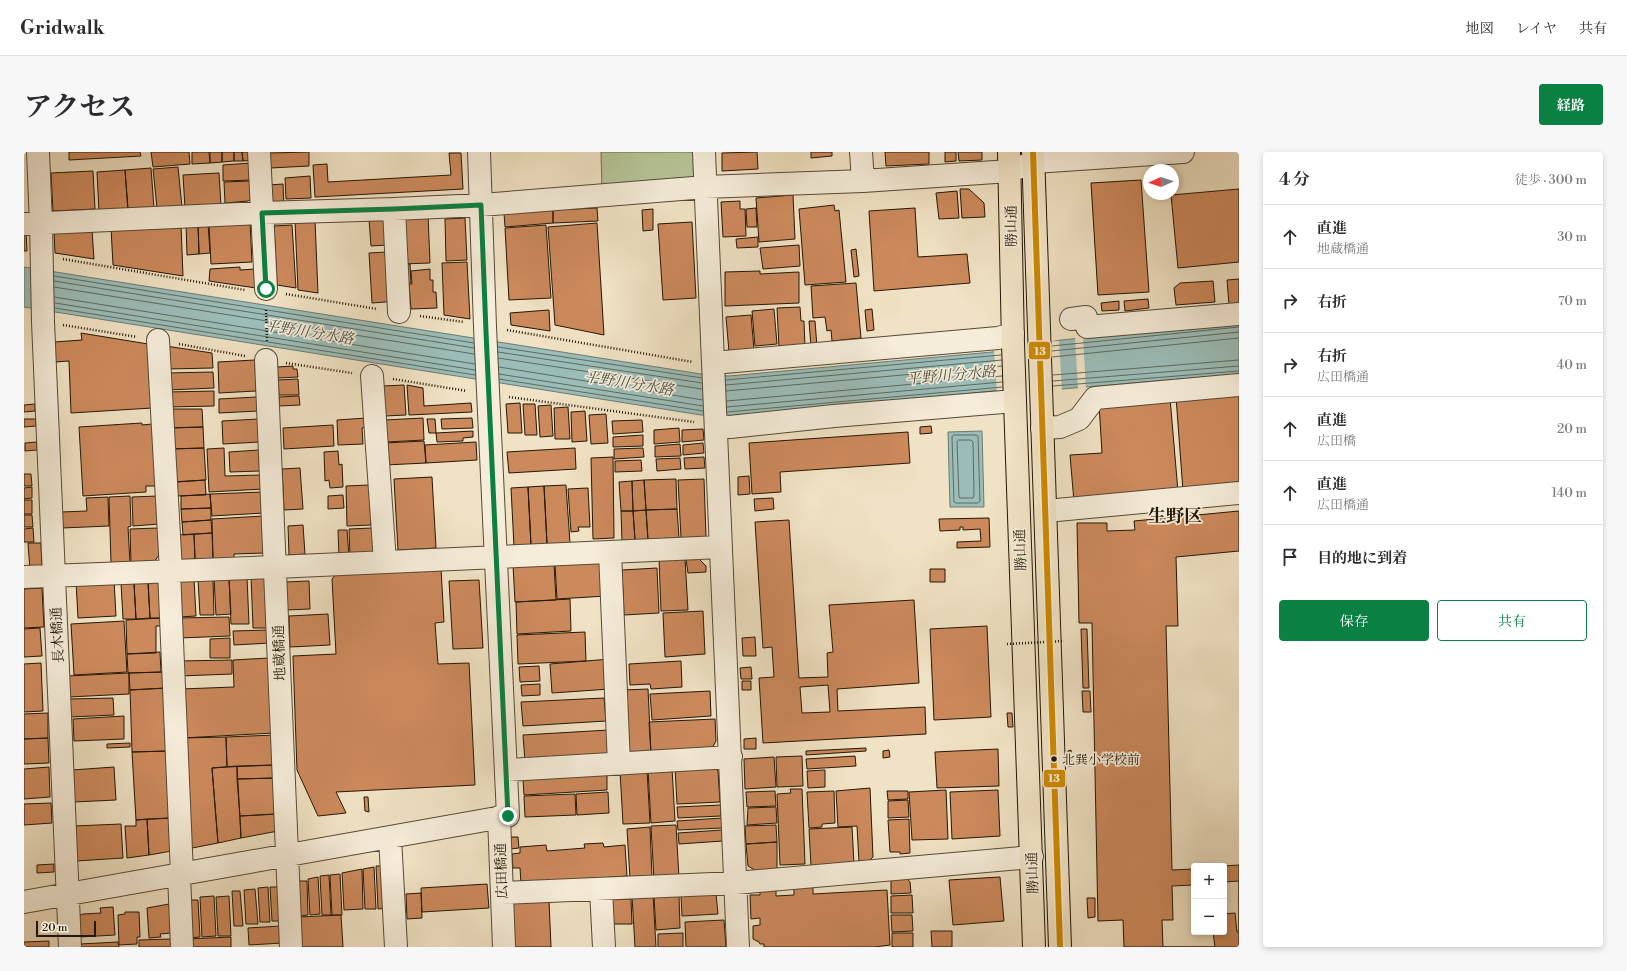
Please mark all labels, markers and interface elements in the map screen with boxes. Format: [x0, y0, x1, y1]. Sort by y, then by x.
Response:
text: Gridwalk [20, 16, 104, 40]
text: 地図 [1466, 20, 1494, 38]
text: レイヤ [1516, 20, 1557, 38]
text: 共有 [1579, 20, 1607, 38]
button: 経路 [1539, 84, 1603, 125]
text: アクセス [24, 90, 135, 125]
north arrow [1143, 164, 1179, 200]
text: 4 分 [1279, 169, 1310, 191]
text: 徒歩 · 300 m [1515, 172, 1587, 188]
street label: 勝山通 [1003, 205, 1021, 247]
text: 直進 [1317, 219, 1347, 238]
icon: ahead [1279, 226, 1301, 248]
text: 30 m [1557, 229, 1587, 245]
text: 地蔵橋通 [1317, 241, 1369, 257]
route start [257, 280, 275, 298]
icon: right [1279, 290, 1301, 312]
text: 右折 [1317, 293, 1347, 312]
text: 70 m [1558, 293, 1587, 309]
water label: 平野川分水路 [263, 316, 356, 349]
line badge: 13 [1028, 341, 1051, 360]
text: 13 [1034, 345, 1046, 359]
text: 右折 [1317, 347, 1347, 366]
icon: right [1279, 354, 1301, 376]
text: 40 m [1557, 357, 1587, 373]
water label: 平野川分水路 [905, 362, 998, 389]
water label: 平野川分水路 [583, 367, 676, 400]
text: 広田橋通 [1317, 369, 1369, 385]
text: 直進 [1317, 411, 1347, 430]
icon: ahead [1279, 418, 1301, 440]
text: 20 m [1557, 421, 1587, 437]
text: 広田橋 [1317, 433, 1356, 449]
text: 直進 [1317, 475, 1347, 494]
icon: ahead [1279, 482, 1301, 504]
text: 140 m [1551, 485, 1587, 501]
text: 広田橋通 [1317, 497, 1369, 513]
district label: 生野区 [1148, 505, 1202, 528]
street label: 勝山通 [1011, 529, 1031, 571]
icon: arrive [1279, 546, 1301, 568]
text: 目的地に到着 [1317, 549, 1407, 568]
button: 保存 [1279, 600, 1429, 641]
button: 共有 [1437, 600, 1587, 641]
street label: 長木橋通 [48, 607, 68, 663]
street label: 地蔵橋通 [270, 625, 290, 681]
place label: 北巽小学校前 [1062, 752, 1140, 768]
marker: 北巽小学校前 [1049, 754, 1059, 764]
line badge: 13 [1043, 769, 1066, 788]
text: 13 [1048, 772, 1060, 786]
route end [499, 807, 517, 825]
street label: 広田橋通 [492, 843, 512, 899]
street label: 勝山通 [1023, 852, 1043, 894]
map controls [1191, 863, 1227, 935]
button: + [1191, 863, 1227, 899]
button: − [1191, 899, 1227, 935]
scale bar [36, 919, 96, 938]
text: 20 m [42, 921, 67, 935]

